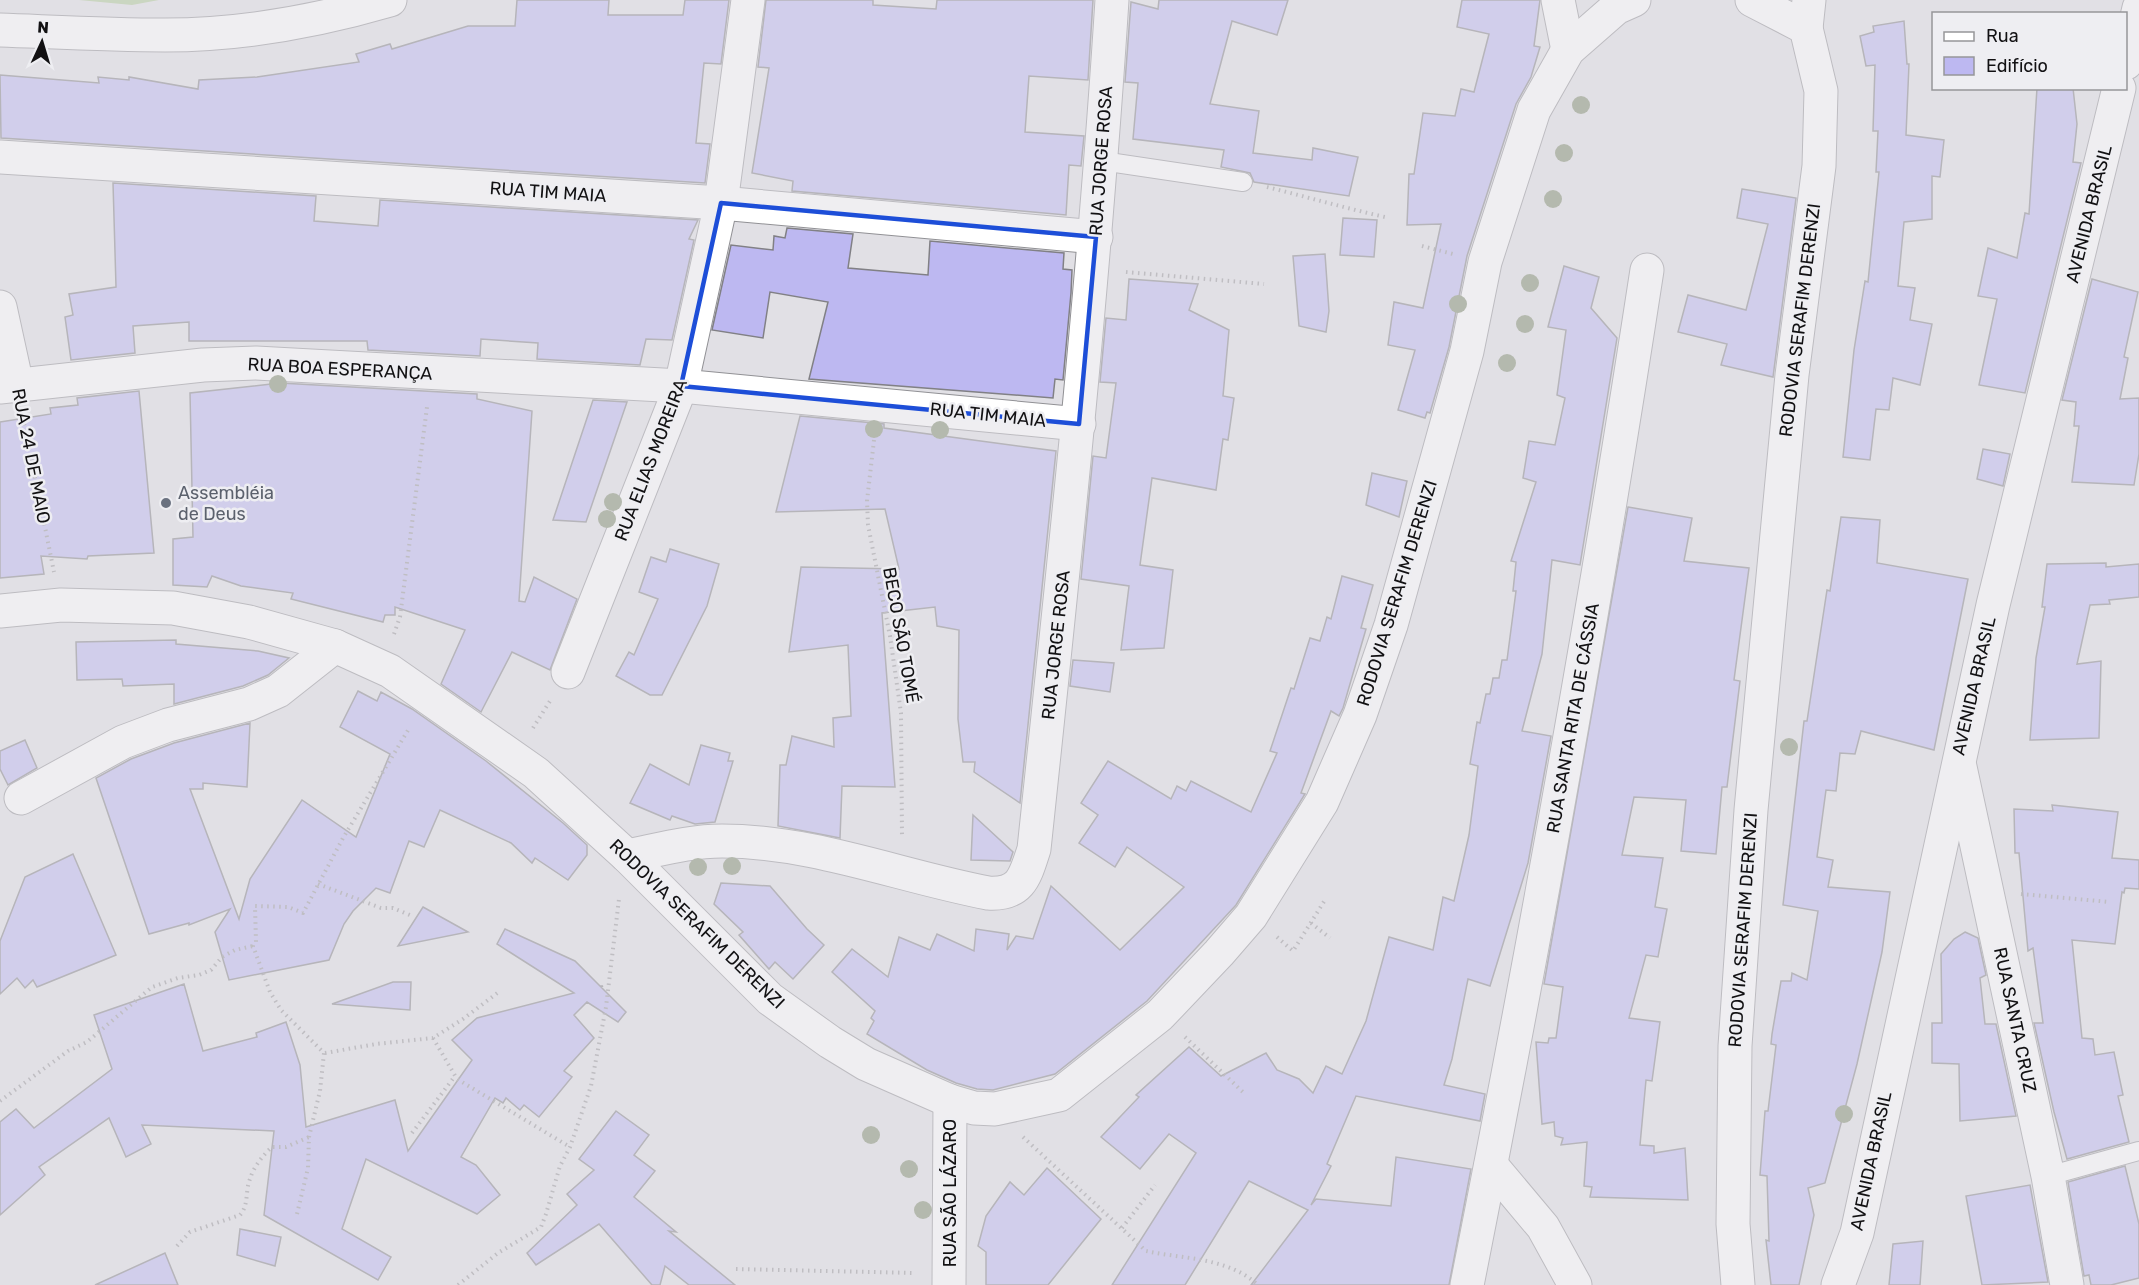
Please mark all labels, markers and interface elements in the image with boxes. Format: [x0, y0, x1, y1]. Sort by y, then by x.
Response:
north arrow [12, 12, 72, 72]
legend [1932, 12, 2127, 90]
text: N [37, 18, 49, 37]
text: Rua [1986, 25, 2019, 47]
text: Edifício [1986, 55, 2048, 77]
street label: RUA JORGE ROSA [1085, 85, 1117, 237]
street label: AVENIDA BRASIL [2061, 143, 2117, 285]
street label: RUA TIM MAIA [489, 177, 607, 207]
street label: RODOVIA SERAFIM DERENZI [1775, 202, 1825, 438]
street label: RUA BOA ESPERANÇA [247, 353, 433, 385]
street label: RUA ELIAS MOREIRA [610, 376, 692, 544]
street label: RUA 24 DE MAIO [7, 387, 55, 525]
street label: RUA TIM MAIA [929, 398, 1047, 432]
street label: RODOVIA SERAFIM DERENZI [1352, 477, 1442, 709]
place label: Assembléia de Deus [178, 482, 274, 525]
marker: Assembléia de Deus [159, 496, 173, 510]
street label: BECO SÃO TOMÉ [878, 565, 924, 705]
street label: RUA JORGE ROSA [1037, 569, 1075, 721]
street label: RUA SANTA RITA DE CÁSSIA [1542, 601, 1604, 835]
street label: AVENIDA BRASIL [1947, 615, 2001, 757]
street label: RODOVIA SERAFIM DERENZI [1724, 812, 1762, 1048]
street label: RODOVIA SERAFIM DERENZI [605, 834, 789, 1014]
street label: RUA SANTA CRUZ [1989, 945, 2041, 1095]
street label: AVENIDA BRASIL [1846, 1090, 1896, 1232]
street label: RUA SÃO LÁZARO [939, 1119, 961, 1267]

